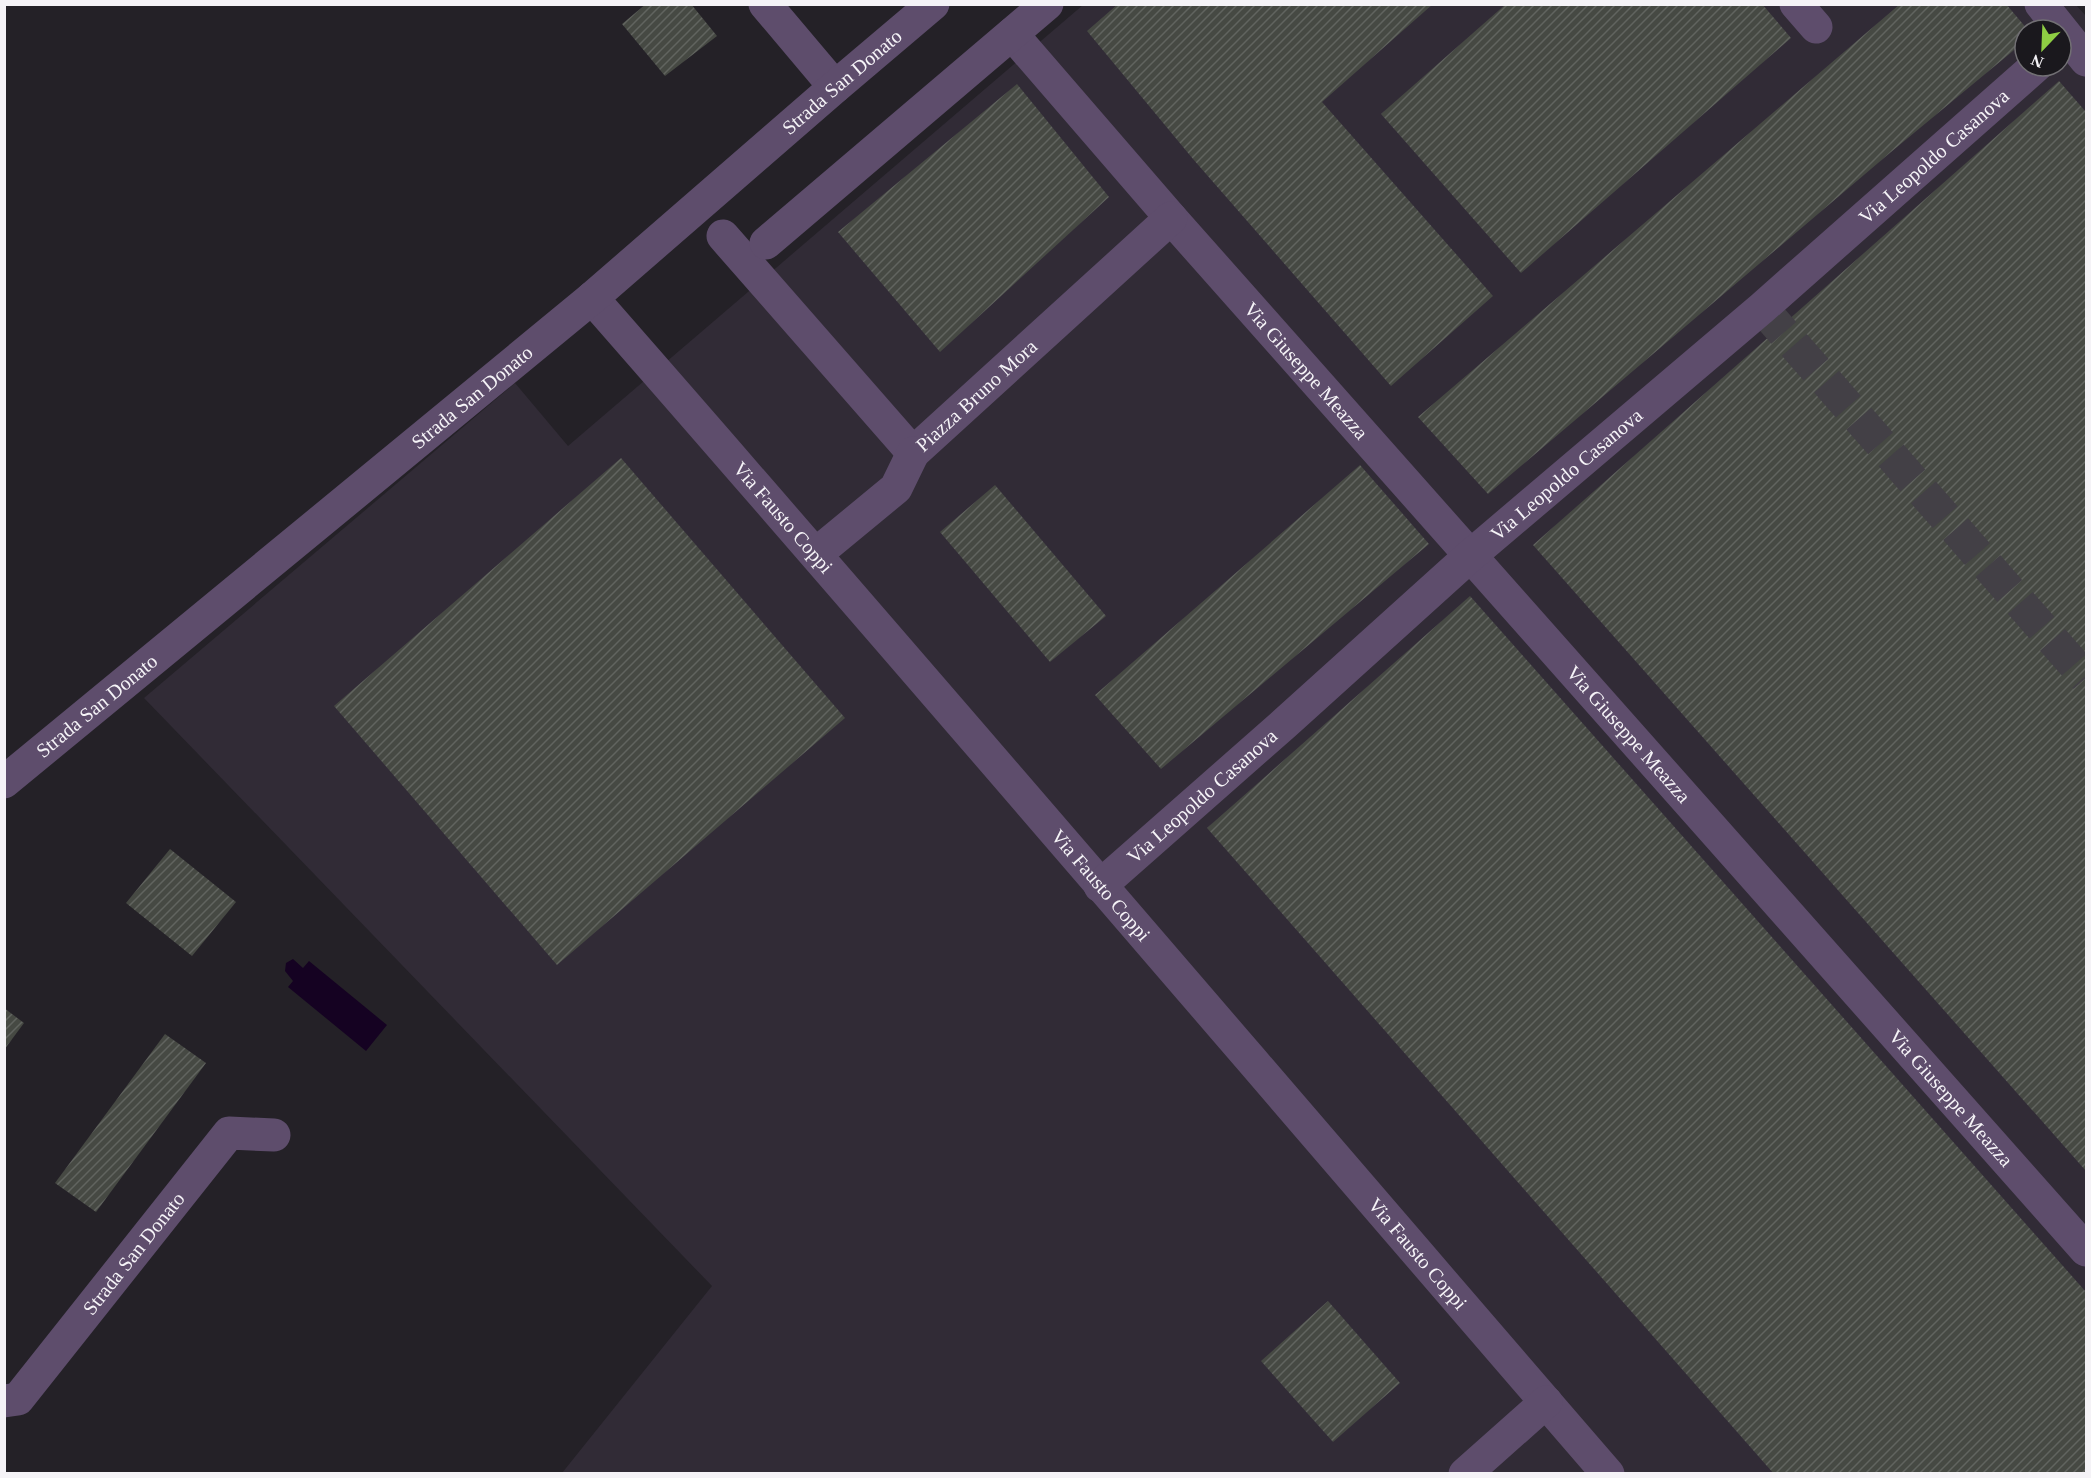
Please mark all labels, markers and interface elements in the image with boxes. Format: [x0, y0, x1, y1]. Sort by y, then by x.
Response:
north arrow [2013, 18, 2073, 78]
street label: Strada San Donato [778, 25, 906, 139]
text: N [2028, 51, 2046, 71]
street label: Via Leopoldo Casanova [1854, 84, 2013, 228]
street label: Via Giuseppe Meazza [1240, 298, 1373, 444]
street label: Piazza Bruno Mora [911, 335, 1041, 456]
street label: Strada San Donato [407, 341, 537, 453]
street label: Via Leopoldo Casanova [1486, 404, 1647, 545]
street label: Via Fausto Coppi [729, 457, 838, 578]
street label: Strada San Donato [32, 650, 162, 762]
street label: Via Giuseppe Meazza [1562, 661, 1695, 807]
street label: Via Leopoldo Casanova [1123, 724, 1281, 868]
street label: Via Fausto Coppi [1047, 825, 1155, 946]
street label: Via Giuseppe Meazza [1885, 1025, 2018, 1171]
street label: Strada San Donato [78, 1188, 189, 1319]
street label: Via Fausto Coppi [1364, 1193, 1472, 1314]

